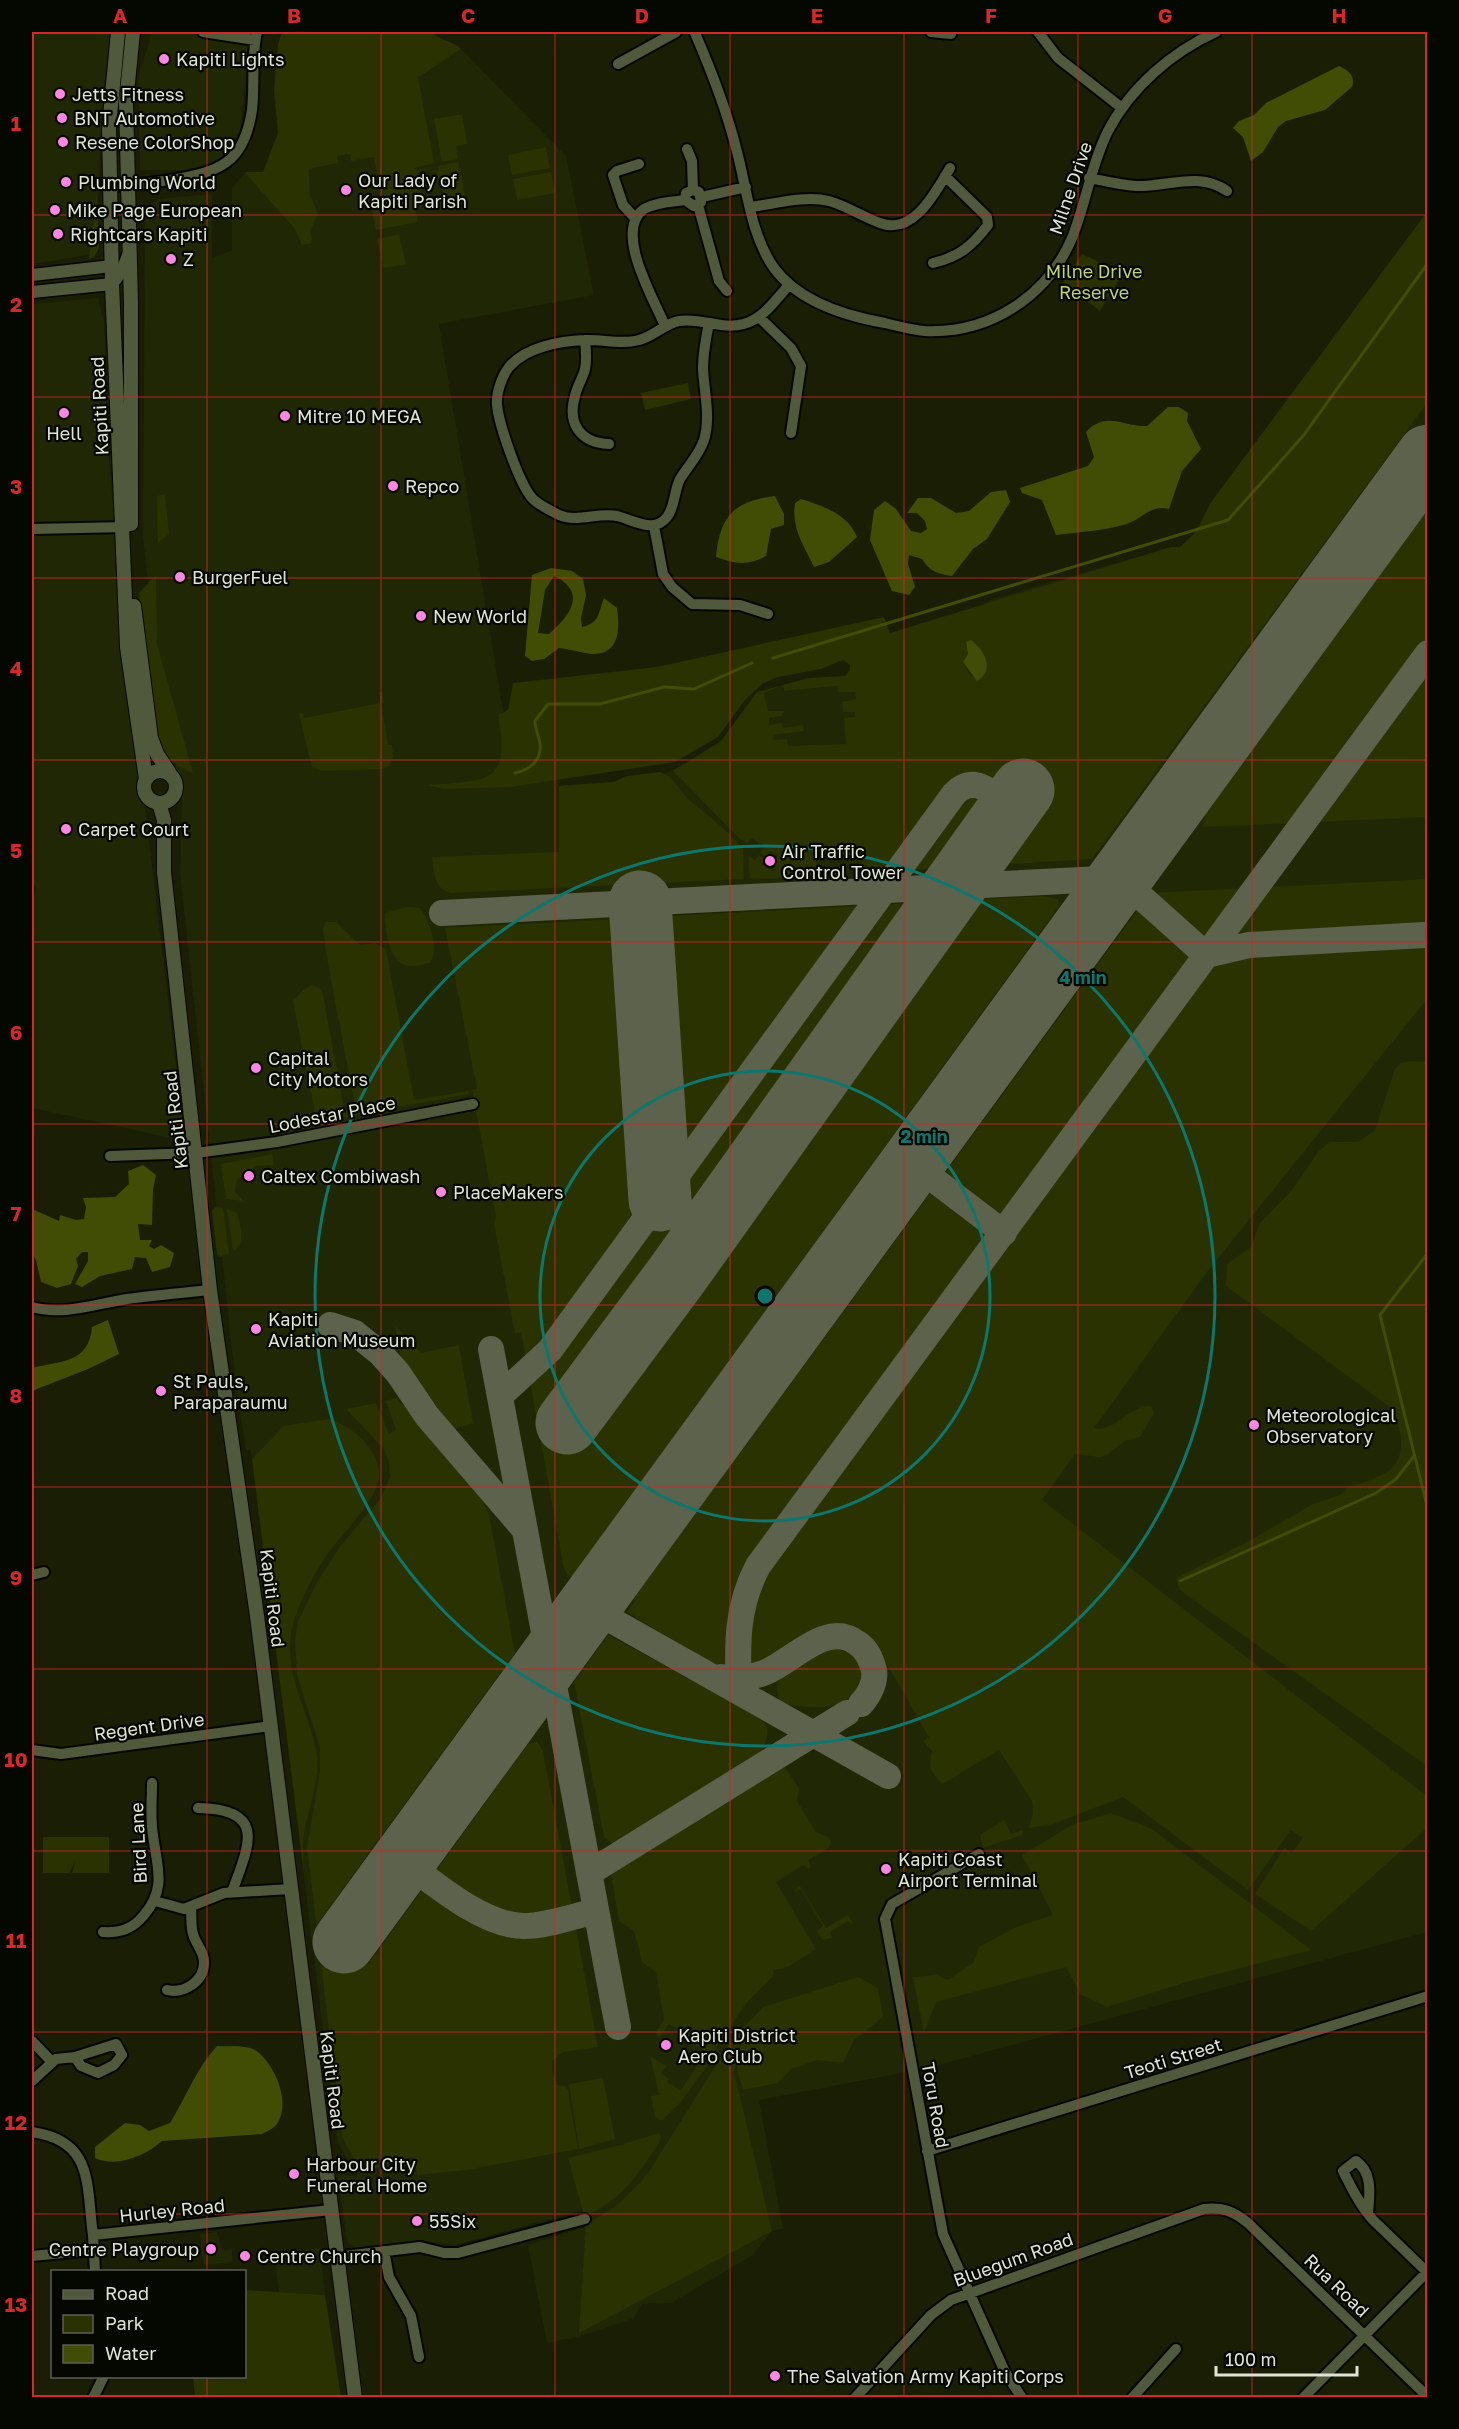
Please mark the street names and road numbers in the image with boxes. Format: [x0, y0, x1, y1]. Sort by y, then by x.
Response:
street label: Milne Drive [1044, 139, 1096, 237]
street label: Kapiti Road [85, 356, 113, 456]
street label: Kapiti Road [158, 1070, 192, 1170]
street label: Lodestar Place [267, 1091, 397, 1137]
street label: Kapiti Road [256, 1548, 290, 1648]
street label: Regent Drive [92, 1707, 206, 1745]
street label: Bird Lane [125, 1802, 151, 1884]
street label: Kapiti Road [316, 2030, 350, 2130]
street label: Teoti Street [1122, 2033, 1224, 2083]
street label: Toru Road [918, 2060, 954, 2150]
street label: Hurley Road [118, 2194, 226, 2226]
street label: Bluegum Road [950, 2227, 1076, 2291]
street label: Rua Road [1300, 2249, 1374, 2321]

